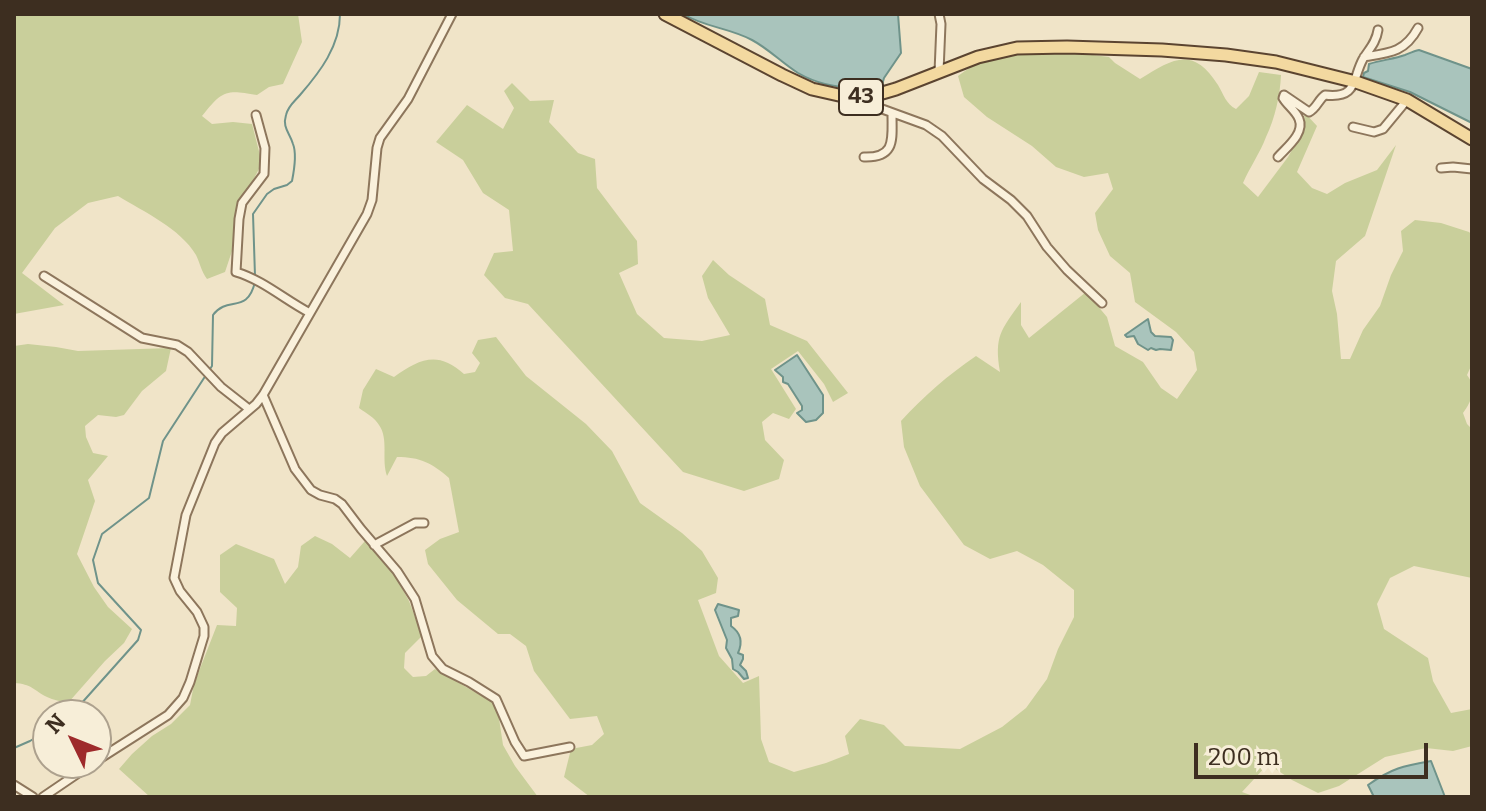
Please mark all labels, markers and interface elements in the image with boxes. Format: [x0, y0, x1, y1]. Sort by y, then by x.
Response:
road number: 43 [839, 79, 883, 115]
north arrow [32, 699, 112, 779]
text: N [40, 708, 71, 739]
scale bar [1198, 727, 1432, 777]
text: 200 m [1208, 743, 1280, 771]

